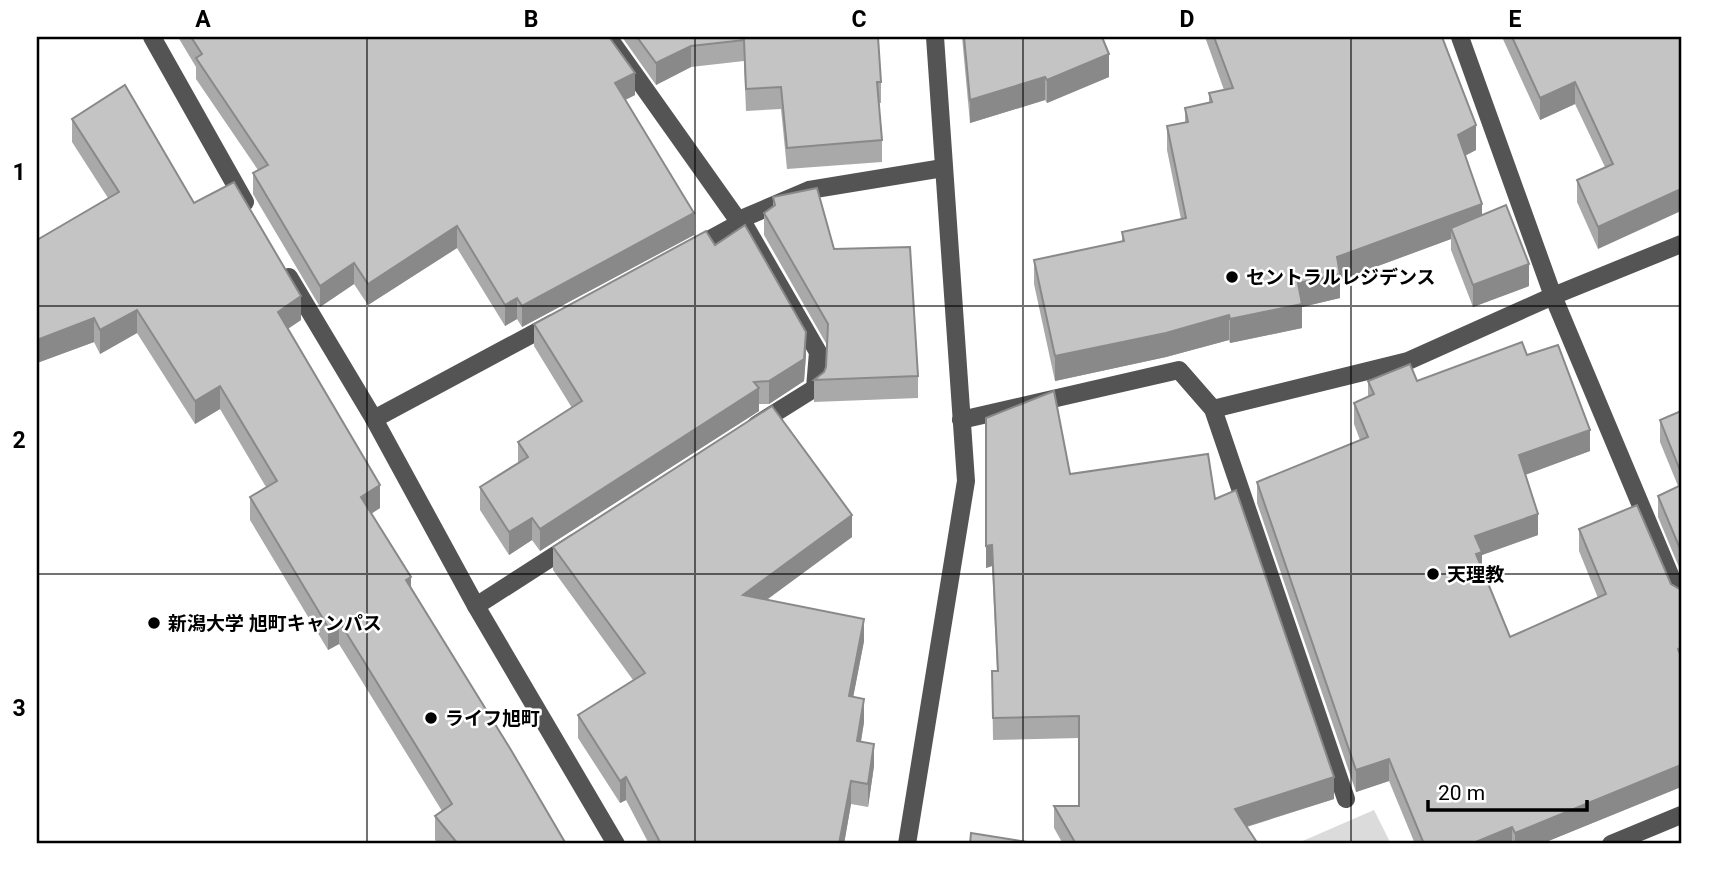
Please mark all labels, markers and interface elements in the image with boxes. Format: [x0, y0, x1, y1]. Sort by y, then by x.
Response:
text: A [195, 6, 211, 33]
text: B [524, 6, 538, 33]
text: C [851, 6, 867, 33]
text: D [1180, 6, 1194, 33]
text: E [1509, 6, 1522, 33]
text: 1 [12, 159, 26, 186]
place label: セントラルレジデンス [1246, 266, 1436, 289]
marker: セントラルレジデンス [1224, 269, 1240, 285]
text: 2 [12, 427, 26, 454]
place label: 天理教 [1447, 563, 1505, 586]
marker: 天理教 [1425, 566, 1441, 582]
place label: 新潟大学 旭町キャンパス [168, 612, 382, 635]
marker: 新潟大学 旭町キャンパス [146, 615, 162, 631]
text: 3 [12, 695, 26, 722]
place label: ライフ旭町 [445, 707, 540, 730]
marker: ライフ旭町 [423, 710, 439, 726]
scale bar [1428, 769, 1587, 813]
text: 20 m [1438, 781, 1485, 805]

